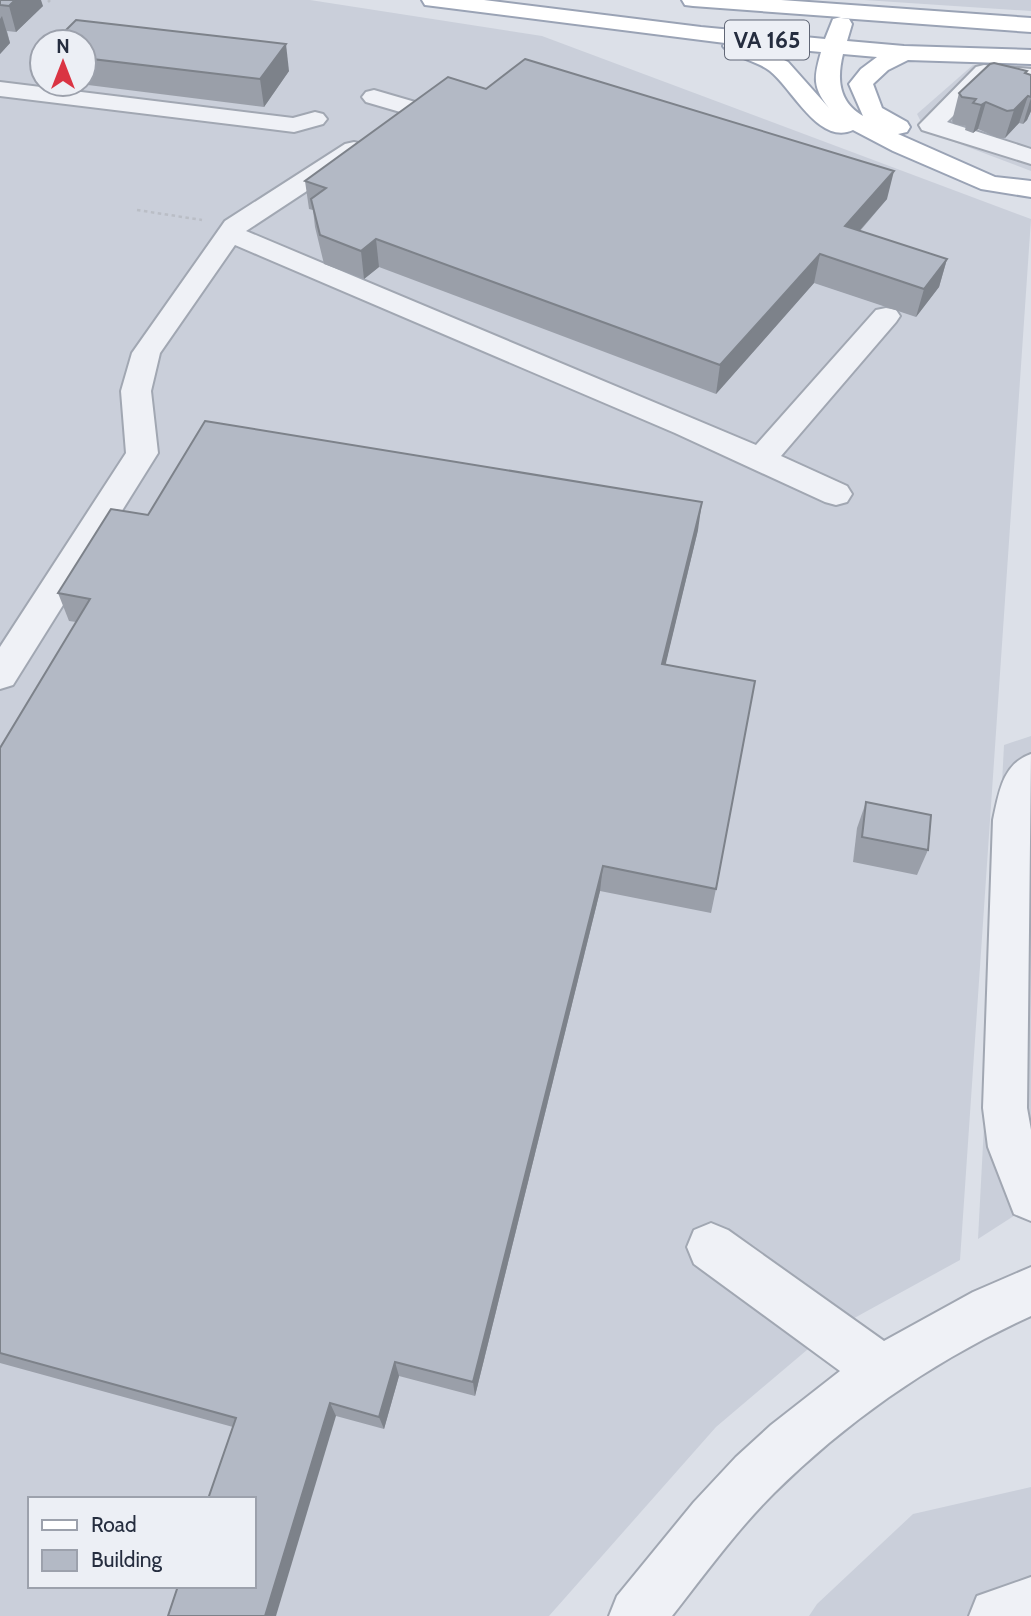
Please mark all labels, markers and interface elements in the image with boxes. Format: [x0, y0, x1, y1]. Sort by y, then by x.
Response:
road number: VA 165 [725, 20, 809, 60]
north arrow [28, 28, 98, 98]
text: N [56, 35, 70, 58]
legend [28, 1497, 256, 1588]
text: Road [91, 1512, 137, 1537]
text: Building [91, 1547, 163, 1572]

